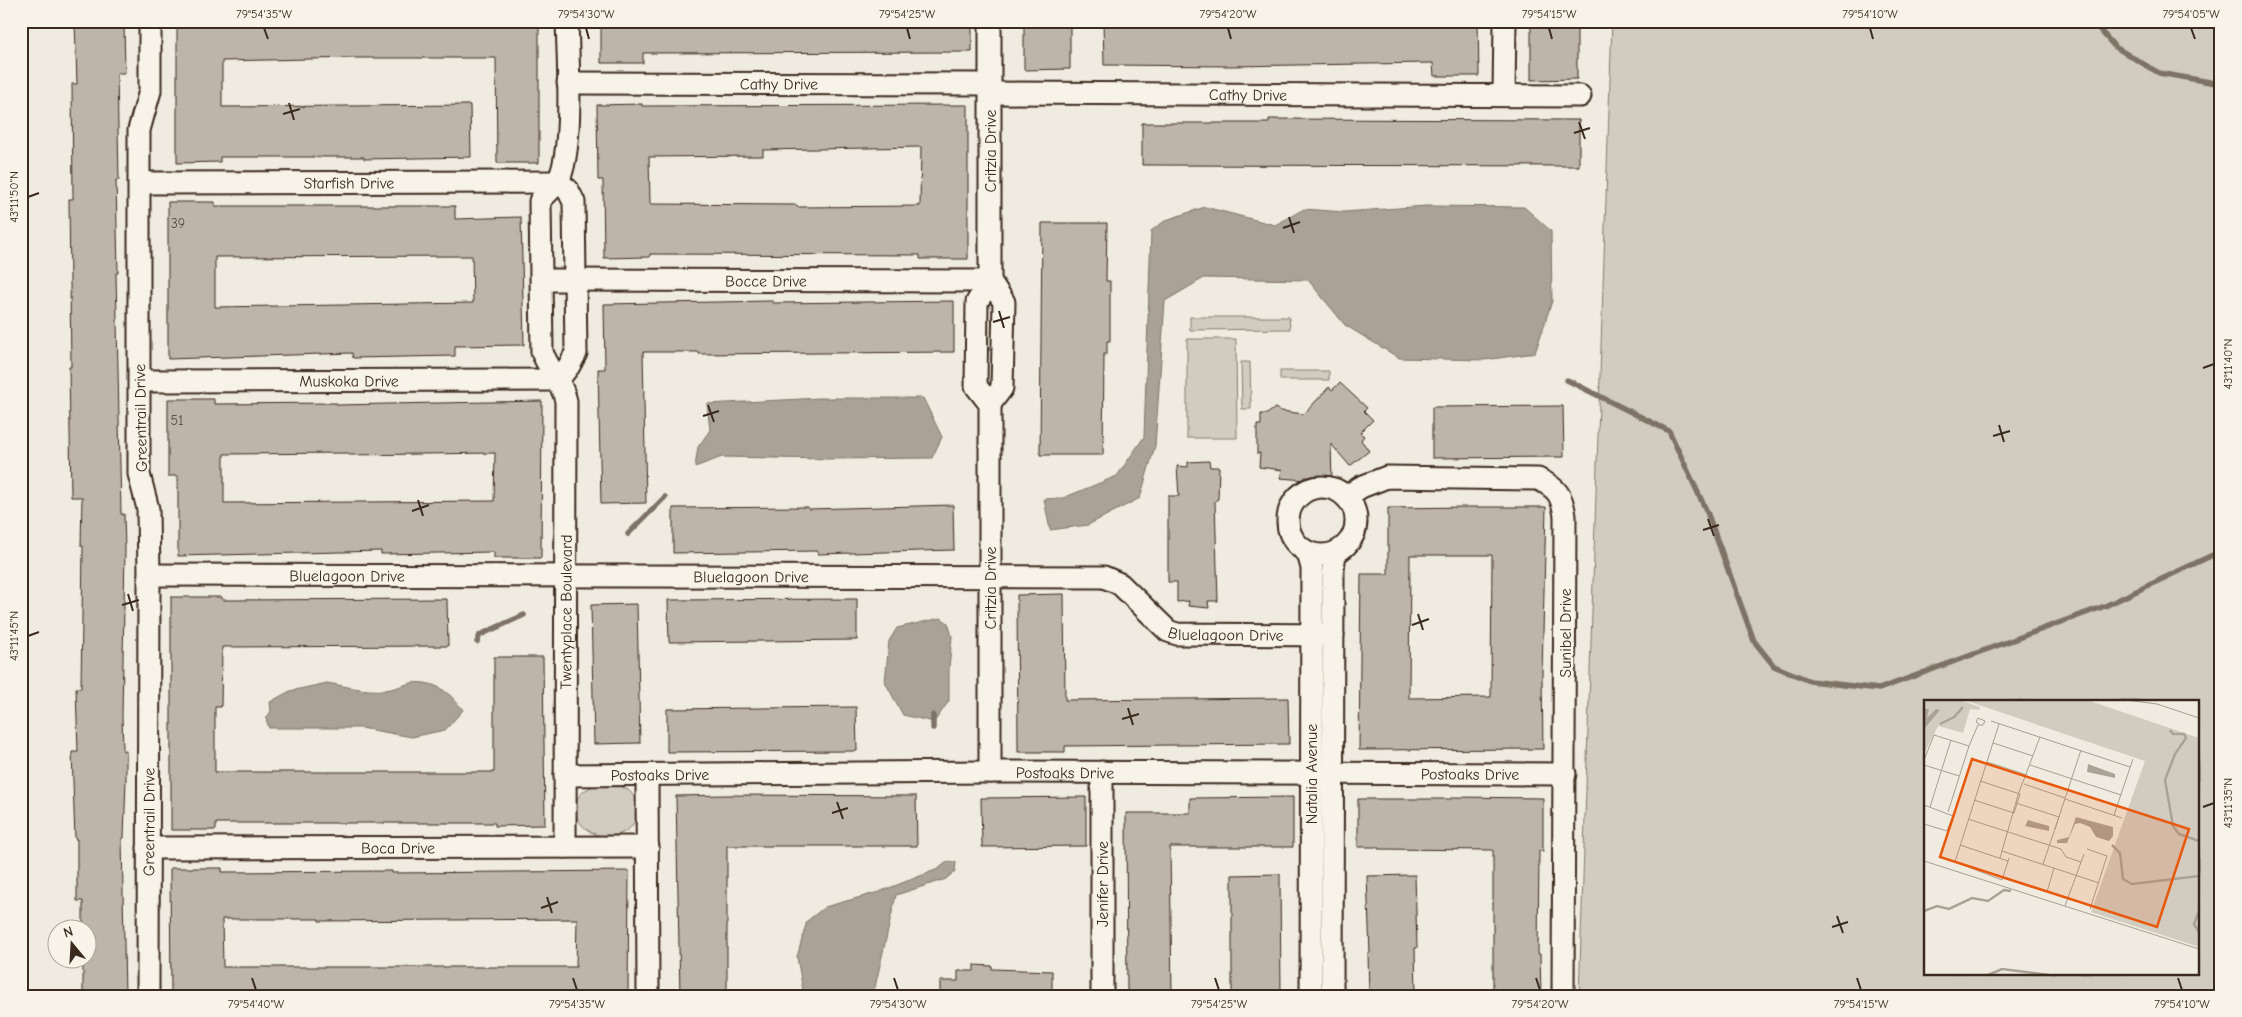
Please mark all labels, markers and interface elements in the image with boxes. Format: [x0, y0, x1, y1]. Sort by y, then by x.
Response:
text: 79°54'35"W [236, 7, 293, 21]
text: 79°54'30"W [558, 7, 615, 21]
text: 79°54'25"W [879, 7, 936, 21]
text: 79°54'20"W [1200, 7, 1257, 21]
text: 79°54'15"W [1522, 7, 1577, 21]
text: 79°54'10"W [1842, 7, 1898, 21]
text: 79°54'05"W [2162, 7, 2220, 21]
street label: Cathy Drive [740, 75, 818, 94]
street label: Cathy Drive [1209, 86, 1287, 105]
street label: Critzia Drive [982, 110, 1000, 193]
text: 43°11'50"N [7, 171, 21, 223]
street label: Starfish Drive [304, 174, 394, 193]
house number: 39 [171, 215, 185, 232]
street label: Bocce Drive [725, 272, 807, 291]
text: 43°11'40"N [2221, 338, 2235, 390]
street label: Greentrail Drive [131, 364, 151, 472]
street label: Muskoka Drive [299, 372, 399, 391]
house number: 51 [170, 412, 184, 429]
street label: Twentyplace Boulevard [557, 535, 576, 689]
street label: Critzia Drive [982, 547, 1000, 630]
street label: Bluelagoon Drive [289, 567, 405, 586]
street label: Bluelagoon Drive [693, 568, 809, 586]
street label: Sunibel Drive [1557, 588, 1575, 678]
text: 43°11'45"N [7, 611, 21, 661]
street label: Bluelagoon Drive [1165, 624, 1284, 645]
inset map [1924, 700, 2200, 974]
street label: Natalia Avenue [1303, 724, 1321, 824]
street label: Postoaks Drive [1016, 764, 1114, 782]
street label: Postoaks Drive [1421, 765, 1519, 784]
street label: Postoaks Drive [611, 766, 709, 785]
street label: Greentrail Drive [140, 768, 159, 876]
text: 43°11'35"N [2221, 778, 2235, 828]
street label: Boca Drive [361, 839, 435, 858]
street label: Jenifer Drive [1094, 841, 1112, 927]
north arrow [48, 920, 98, 970]
text: N [61, 923, 75, 942]
text: 79°54'40"W [228, 997, 285, 1011]
text: 79°54'35"W [549, 997, 606, 1011]
text: 79°54'30"W [870, 997, 927, 1011]
text: 79°54'25"W [1191, 997, 1248, 1011]
text: 79°54'20"W [1512, 997, 1569, 1011]
text: 79°54'15"W [1834, 997, 1889, 1011]
text: 79°54'10"W [2154, 997, 2210, 1011]

